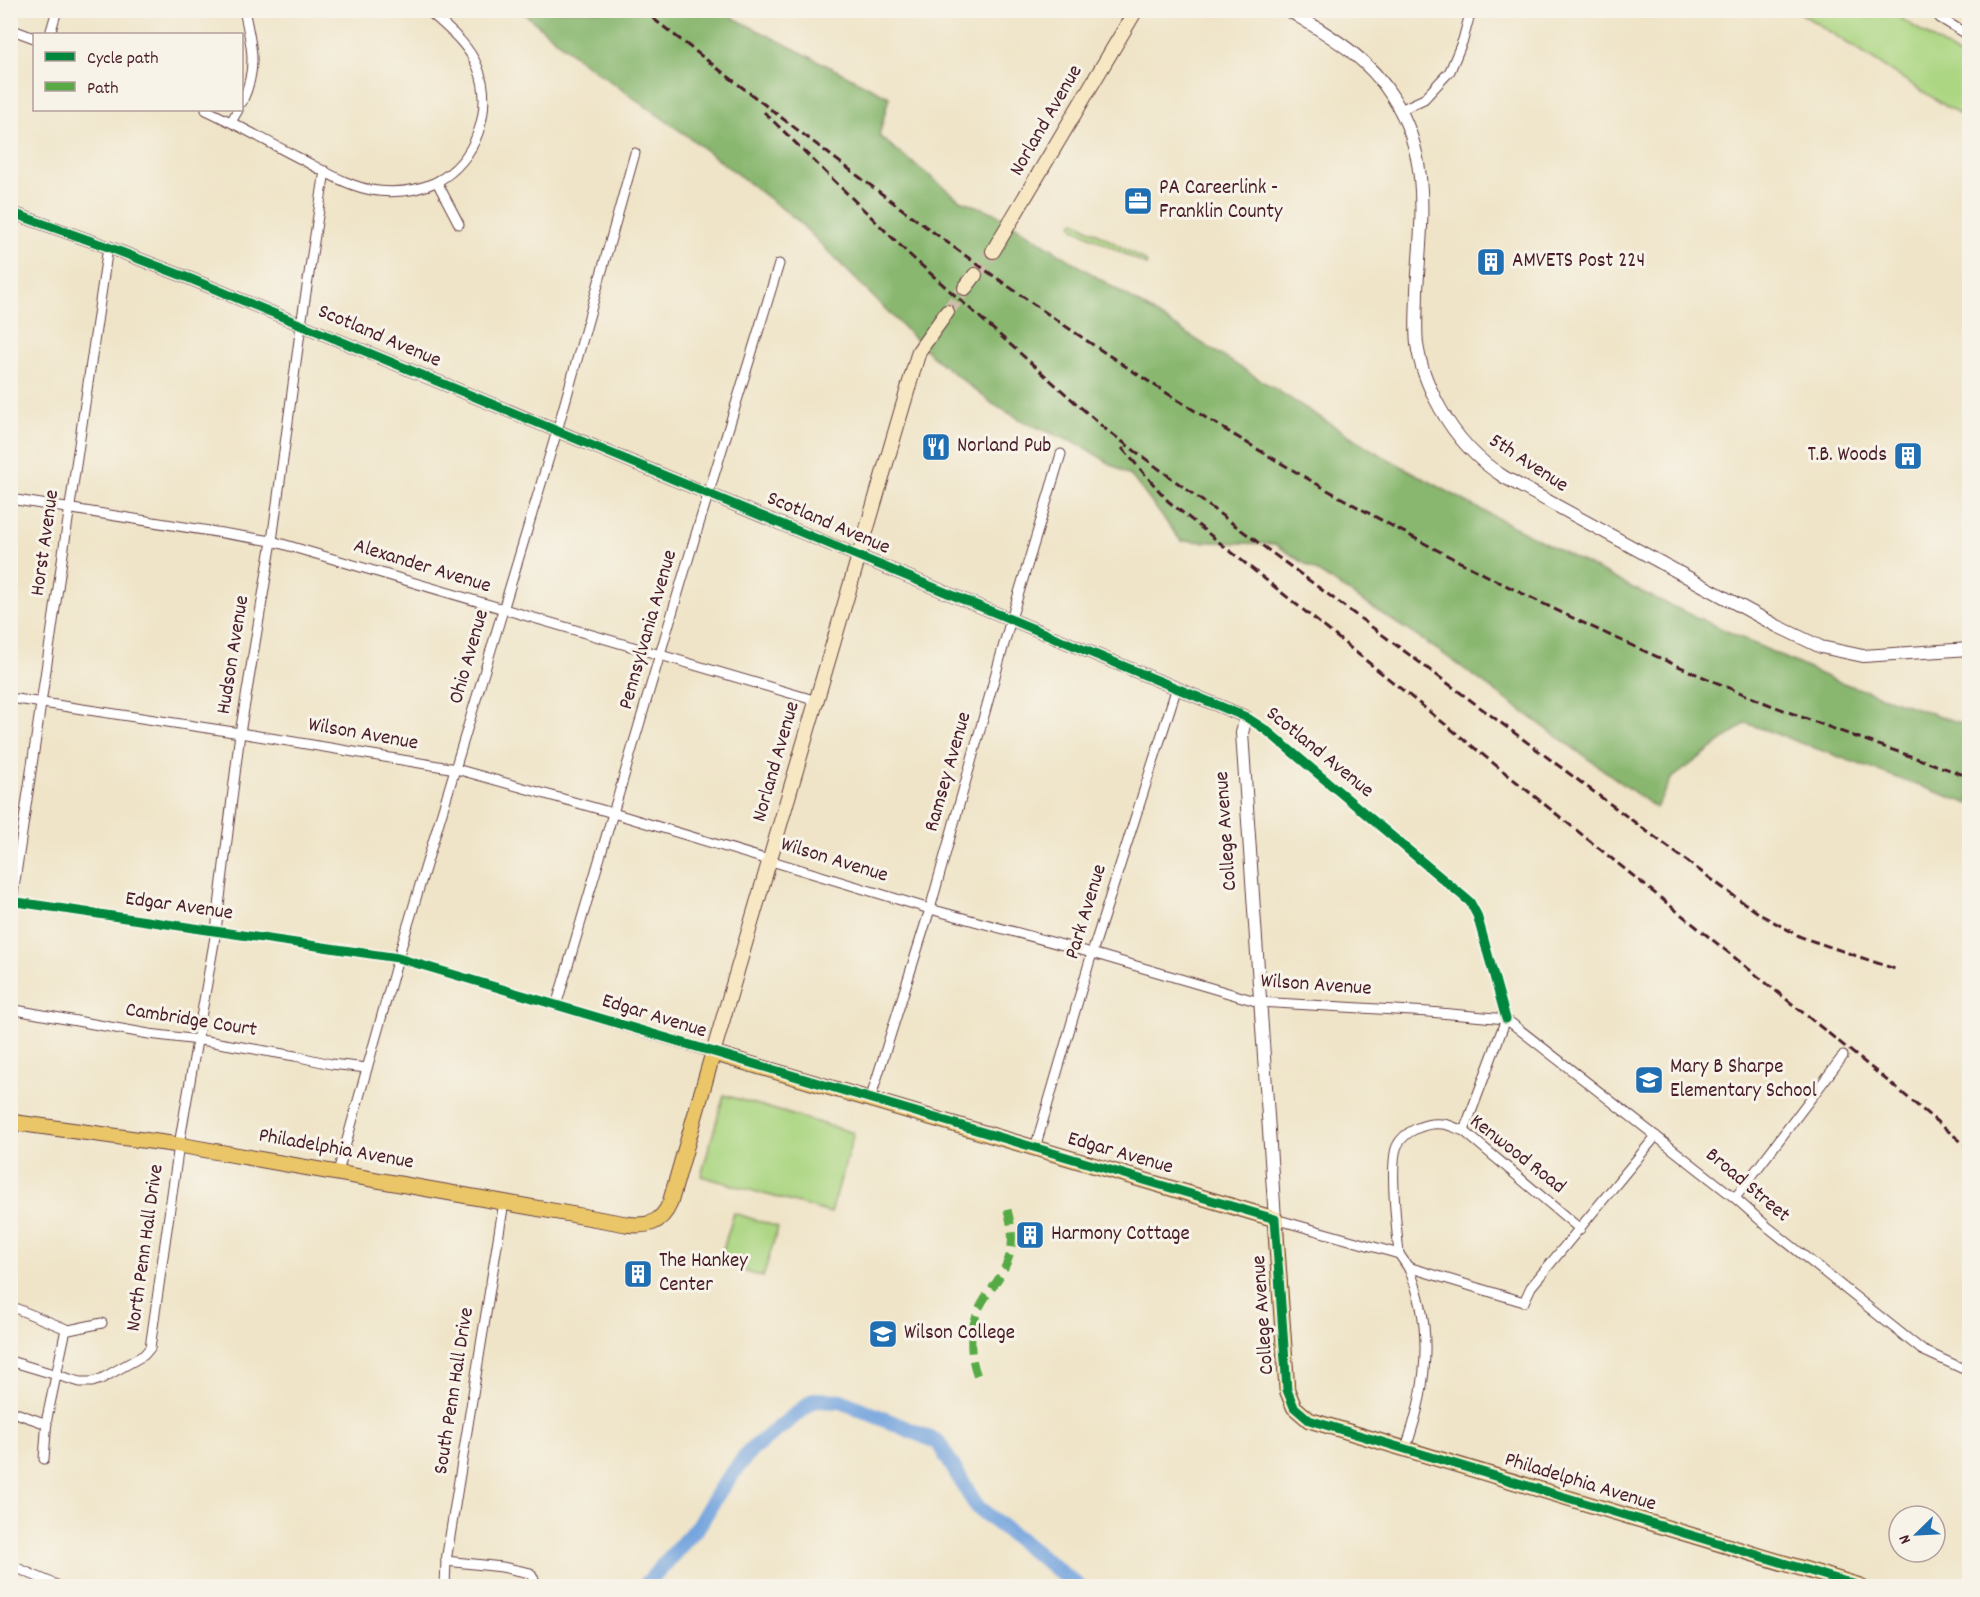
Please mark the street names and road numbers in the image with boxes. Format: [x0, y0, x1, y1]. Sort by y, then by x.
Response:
street label: Norland Avenue [1003, 60, 1091, 182]
street label: Scotland Avenue [313, 298, 445, 376]
street label: 5th Avenue [1482, 427, 1574, 501]
street label: Scotland Avenue [762, 485, 894, 563]
street label: Horst Avenue [24, 488, 68, 598]
street label: Alexander Avenue [350, 532, 494, 602]
street label: Pennsylvania Avenue [612, 547, 686, 713]
street label: Hudson Avenue [210, 593, 258, 717]
street label: Ohio Avenue [442, 606, 498, 708]
street label: Norland Avenue [745, 698, 809, 826]
street label: Scotland Avenue [1258, 700, 1380, 806]
street label: Ramsey Avenue [918, 709, 980, 835]
street label: Wilson Avenue [306, 711, 420, 759]
street label: College Avenue [1208, 770, 1246, 892]
street label: Wilson Avenue [777, 830, 891, 892]
street label: Park Avenue [1058, 861, 1116, 963]
street label: Edgar Avenue [123, 885, 235, 929]
street label: Wilson Avenue [1260, 967, 1372, 1005]
street label: Edgar Avenue [598, 987, 710, 1047]
street label: Cambridge Court [123, 996, 259, 1046]
street label: Kenwood Road [1463, 1108, 1571, 1202]
street label: Philadelphia Avenue [256, 1122, 416, 1178]
street label: Edgar Avenue [1064, 1125, 1176, 1183]
street label: Broad Street [1698, 1142, 1796, 1231]
street label: North Penn Hall Drive [119, 1162, 173, 1334]
street label: College Avenue [1245, 1254, 1283, 1376]
street label: South Penn Hall Drive [427, 1305, 483, 1477]
street label: Philadelphia Avenue [1500, 1446, 1660, 1520]

